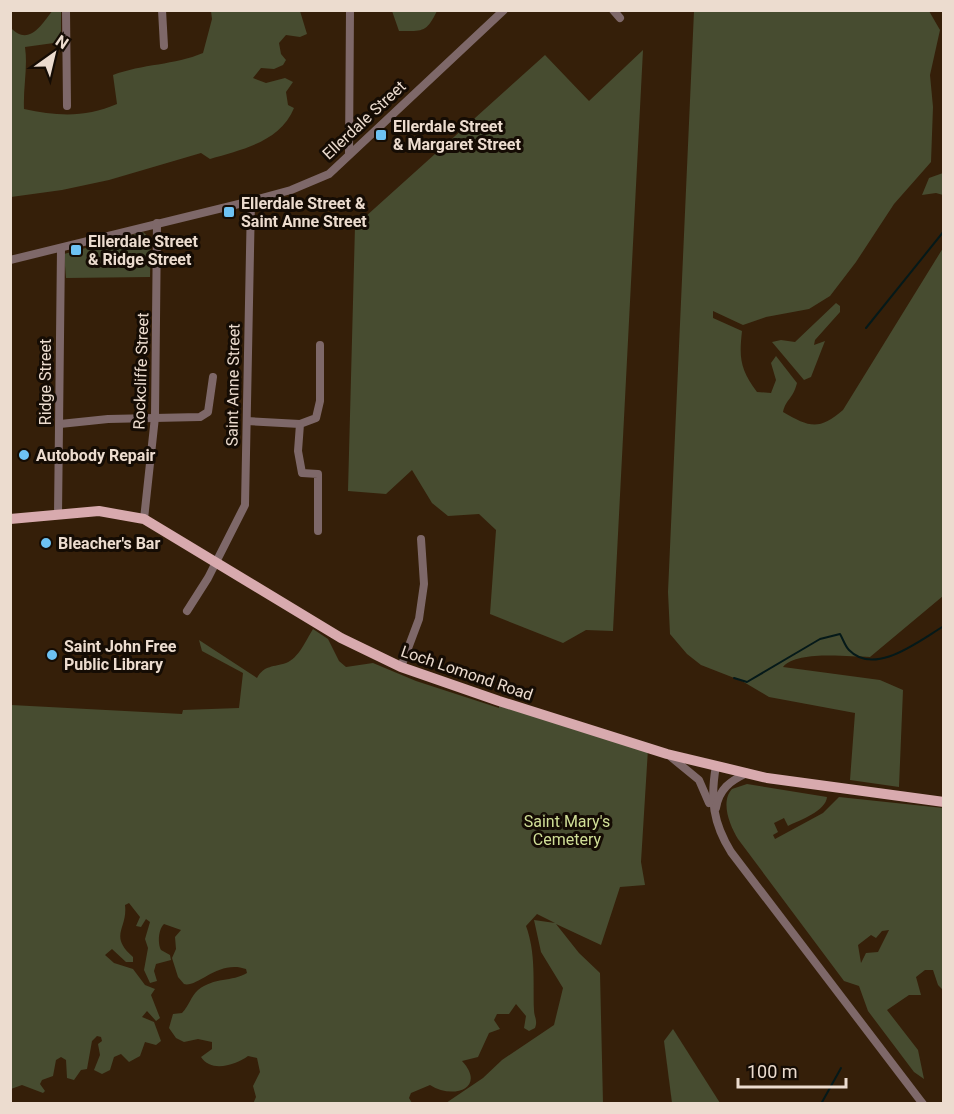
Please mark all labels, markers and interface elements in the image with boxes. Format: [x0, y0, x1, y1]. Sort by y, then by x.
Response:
north arrow [24, 24, 84, 84]
text: N [52, 31, 72, 53]
street label: Ellerdale Street [318, 77, 410, 163]
place label: Ellerdale Street & Margaret Street [393, 117, 521, 154]
marker: Ellerdale Street & Margaret Street [374, 128, 388, 142]
place label: Ellerdale Street & Saint Anne Street [241, 194, 367, 231]
marker: Ellerdale Street & Saint Anne Street [222, 205, 236, 219]
place label: Ellerdale Street & Ridge Street [88, 232, 199, 269]
marker: Ellerdale Street & Ridge Street [69, 243, 83, 257]
street label: Rockcliffe Street [129, 312, 153, 430]
street label: Saint Anne Street [222, 323, 244, 447]
street label: Ridge Street [36, 339, 55, 425]
place label: Autobody Repair [36, 446, 156, 465]
marker: Autobody Repair [17, 448, 31, 462]
place label: Bleacher's Bar [58, 534, 160, 553]
marker: Bleacher's Bar [39, 536, 53, 550]
place label: Saint John Free Public Library [64, 637, 177, 674]
street label: Loch Lomond Road [399, 641, 535, 705]
marker: Saint John Free Public Library [45, 648, 59, 662]
park label: Saint Mary's Cemetery [524, 812, 610, 849]
scale bar [738, 1051, 846, 1089]
text: 100 m [747, 1061, 798, 1082]

